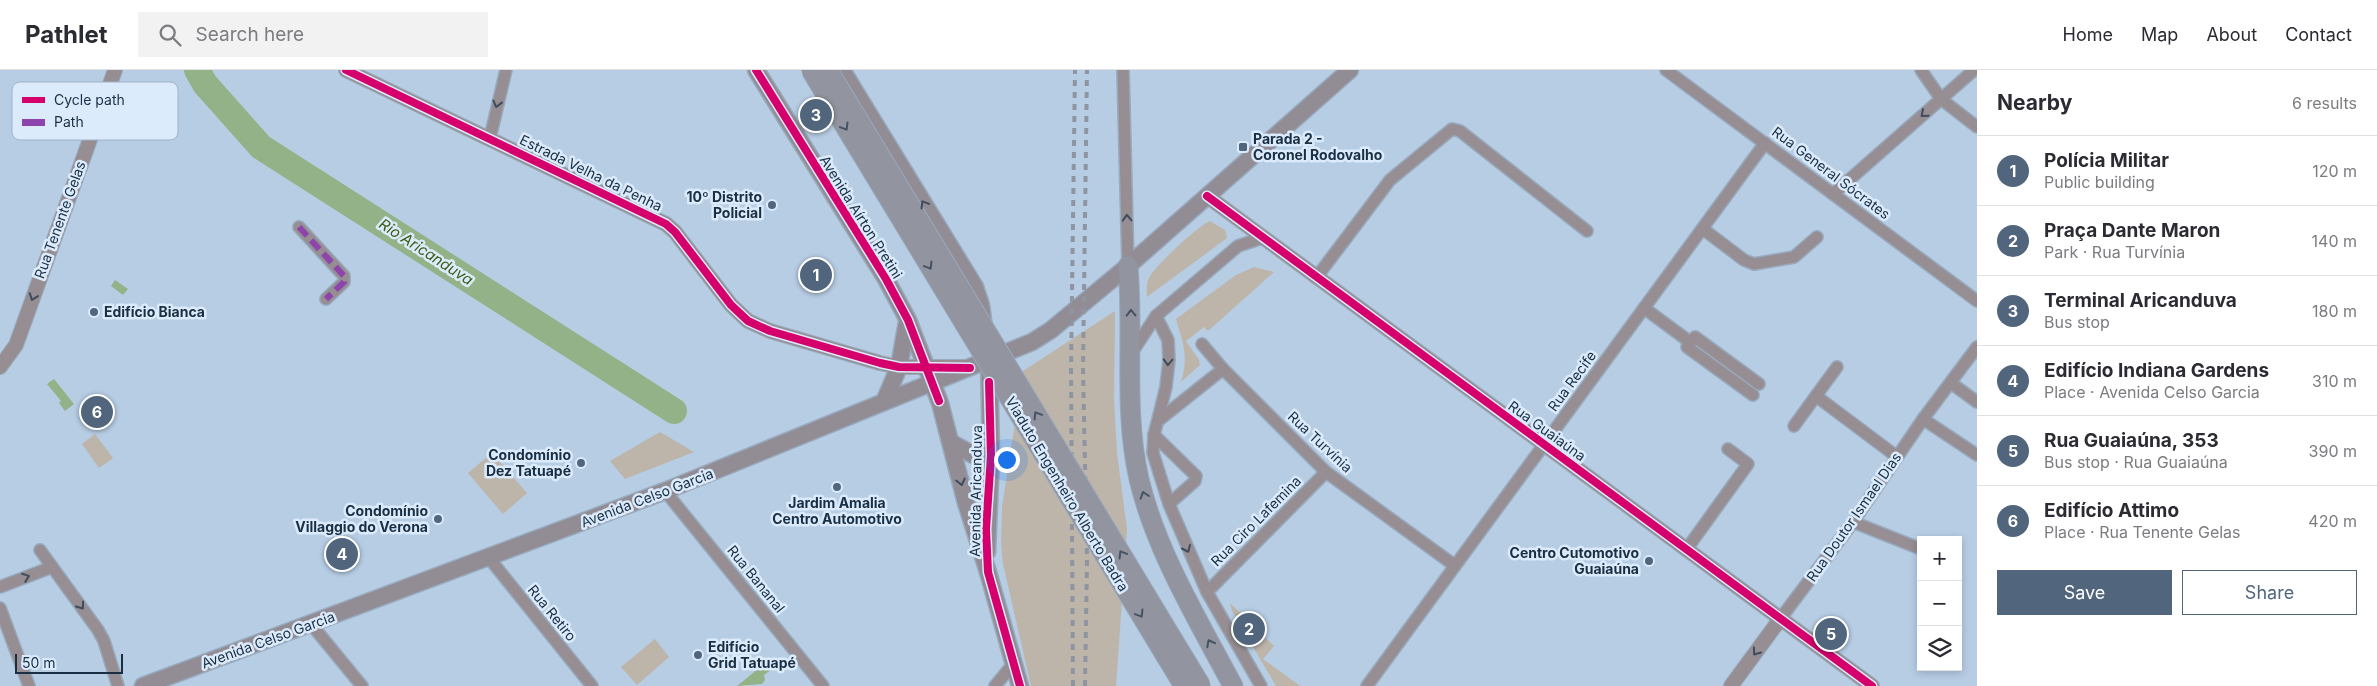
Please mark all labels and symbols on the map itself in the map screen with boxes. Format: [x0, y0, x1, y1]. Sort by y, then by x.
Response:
legend [12, 82, 178, 140]
text: Cycle path [54, 91, 125, 108]
pin: 3 [800, 96, 832, 134]
one-way arrow [492, 100, 503, 109]
one-way arrow [1921, 108, 1930, 117]
text: Path [54, 113, 84, 130]
one-way arrow [839, 121, 848, 130]
street label: Rua General Sócrates [1769, 123, 1894, 222]
place label: Parada 2 - Coronel Rodovalho [1253, 130, 1383, 163]
street label: Estrada Velha da Penha [517, 131, 665, 214]
marker: Parada 2 - Coronel Rodovalho [1237, 141, 1249, 153]
street label: Avenida Aírton Pretini [817, 152, 906, 281]
street label: Rua Tenente Gelas [30, 159, 89, 281]
place label: 10º Distrito Policial [686, 188, 762, 221]
marker: 10º Distrito Policial [766, 199, 778, 211]
one-way arrow [921, 201, 931, 210]
one-way arrow [1122, 213, 1132, 221]
water label: Rio Aricanduva [376, 214, 477, 289]
pin: 1 [800, 256, 832, 294]
one-way arrow [923, 260, 933, 269]
one-way arrow [29, 292, 39, 300]
place label: Edifício Bianca [104, 303, 205, 320]
marker: Edifício Bianca [88, 306, 100, 318]
one-way arrow [1126, 309, 1136, 316]
street label: Rua Recife [1544, 347, 1599, 414]
one-way arrow [1163, 359, 1173, 367]
pin: 6 [81, 393, 113, 431]
street label: Viaduto Engenheiro Alberto Badra [1002, 393, 1132, 594]
street label: Rua Guaiaúna [1505, 397, 1589, 464]
street label: Rua Turvínia [1285, 408, 1356, 476]
one-way arrow [1034, 412, 1044, 421]
street label: Avenida Aricanduva [966, 425, 985, 557]
place label: Condomínio Dez Tatuapé [486, 446, 571, 479]
your location [994, 447, 1020, 473]
street label: Rua Doutor Ismael Dias [1803, 449, 1905, 584]
marker: Condomínio Dez Tatuapé [575, 457, 587, 469]
street label: Avenida Celso Garcia [578, 464, 716, 531]
street label: Rua Ciro Lafemina [1207, 472, 1304, 569]
one-way arrow [955, 477, 966, 486]
marker: Jardim Amalia Centro Automotivo [831, 481, 843, 493]
one-way arrow [1140, 491, 1150, 500]
place label: Jardim Amalia Centro Automotivo [772, 494, 902, 527]
place label: Condomínio Villaggio do Verona [295, 502, 428, 535]
marker: Condomínio Villaggio do Verona [432, 513, 444, 525]
pin: 4 [326, 535, 358, 573]
street label: Rua Bananal [724, 542, 789, 616]
one-way arrow [1181, 544, 1192, 553]
place label: Centro Cutomotivo Guaiaúna [1510, 544, 1639, 577]
one-way arrow [1118, 551, 1128, 560]
marker: Centro Cutomotivo Guaiaúna [1643, 555, 1655, 567]
one-way arrow [21, 573, 30, 583]
street label: Rua Retiro [525, 581, 580, 644]
one-way arrow [75, 600, 84, 610]
street label: Avenida Celso Garcia [199, 607, 337, 672]
one-way arrow [1134, 609, 1144, 618]
pin: 2 [1233, 610, 1265, 648]
pin: 5 [1815, 615, 1847, 653]
place label: Edifício Grid Tatuapé [708, 638, 796, 671]
one-way arrow [1206, 639, 1216, 648]
one-way arrow [1753, 646, 1762, 656]
marker: Edifício Grid Tatuapé [692, 649, 704, 661]
scale bar [15, 651, 122, 674]

